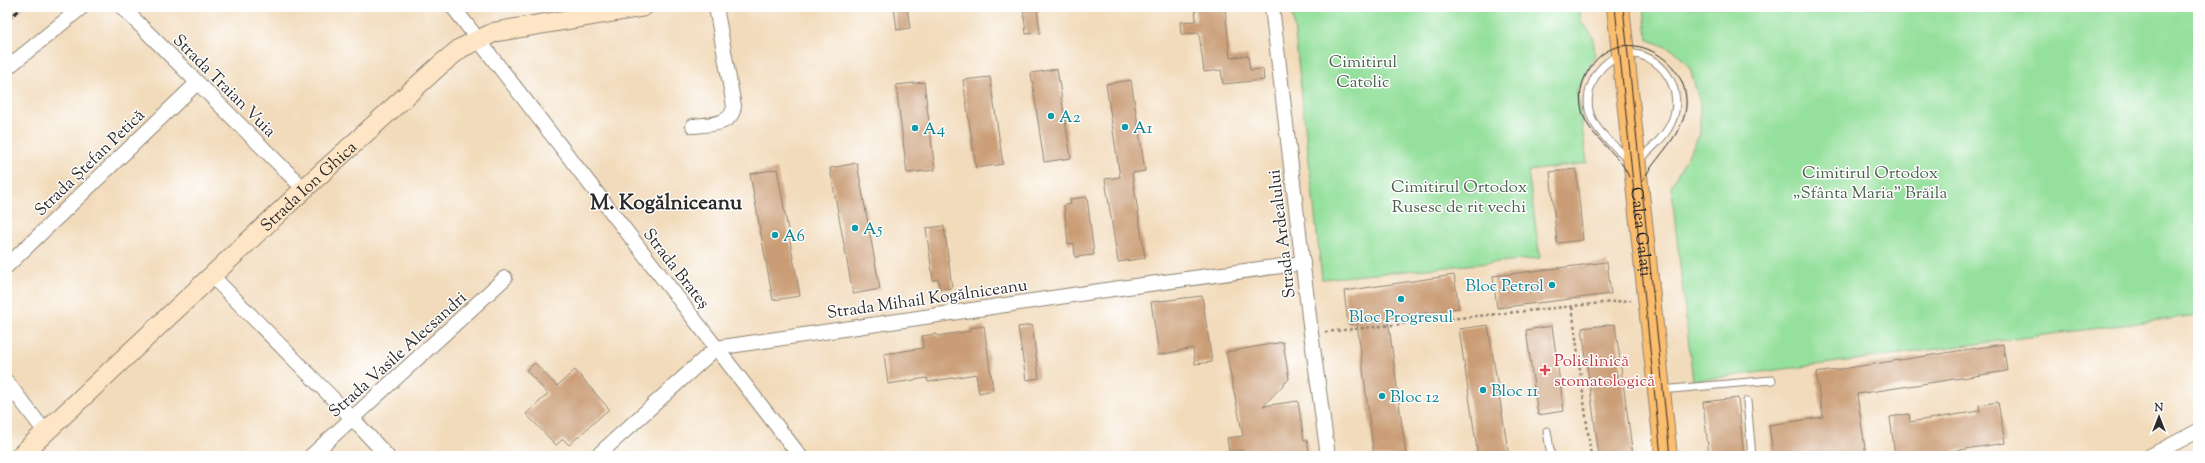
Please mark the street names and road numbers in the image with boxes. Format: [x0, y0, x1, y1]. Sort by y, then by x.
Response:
street label: Strada Traian Vuia [167, 29, 281, 144]
street label: Strada Ștefan Petică [30, 104, 151, 222]
street label: Strada Ion Ghica [256, 136, 363, 238]
street label: Strada Ardealului [1263, 168, 1303, 300]
street label: Calea Galați [1623, 186, 1657, 278]
street label: Strada Brateș [636, 224, 715, 315]
street label: Strada Mihail Kogălniceanu [826, 274, 1029, 326]
street label: Strada Vasile Alecsandri [324, 287, 473, 424]

